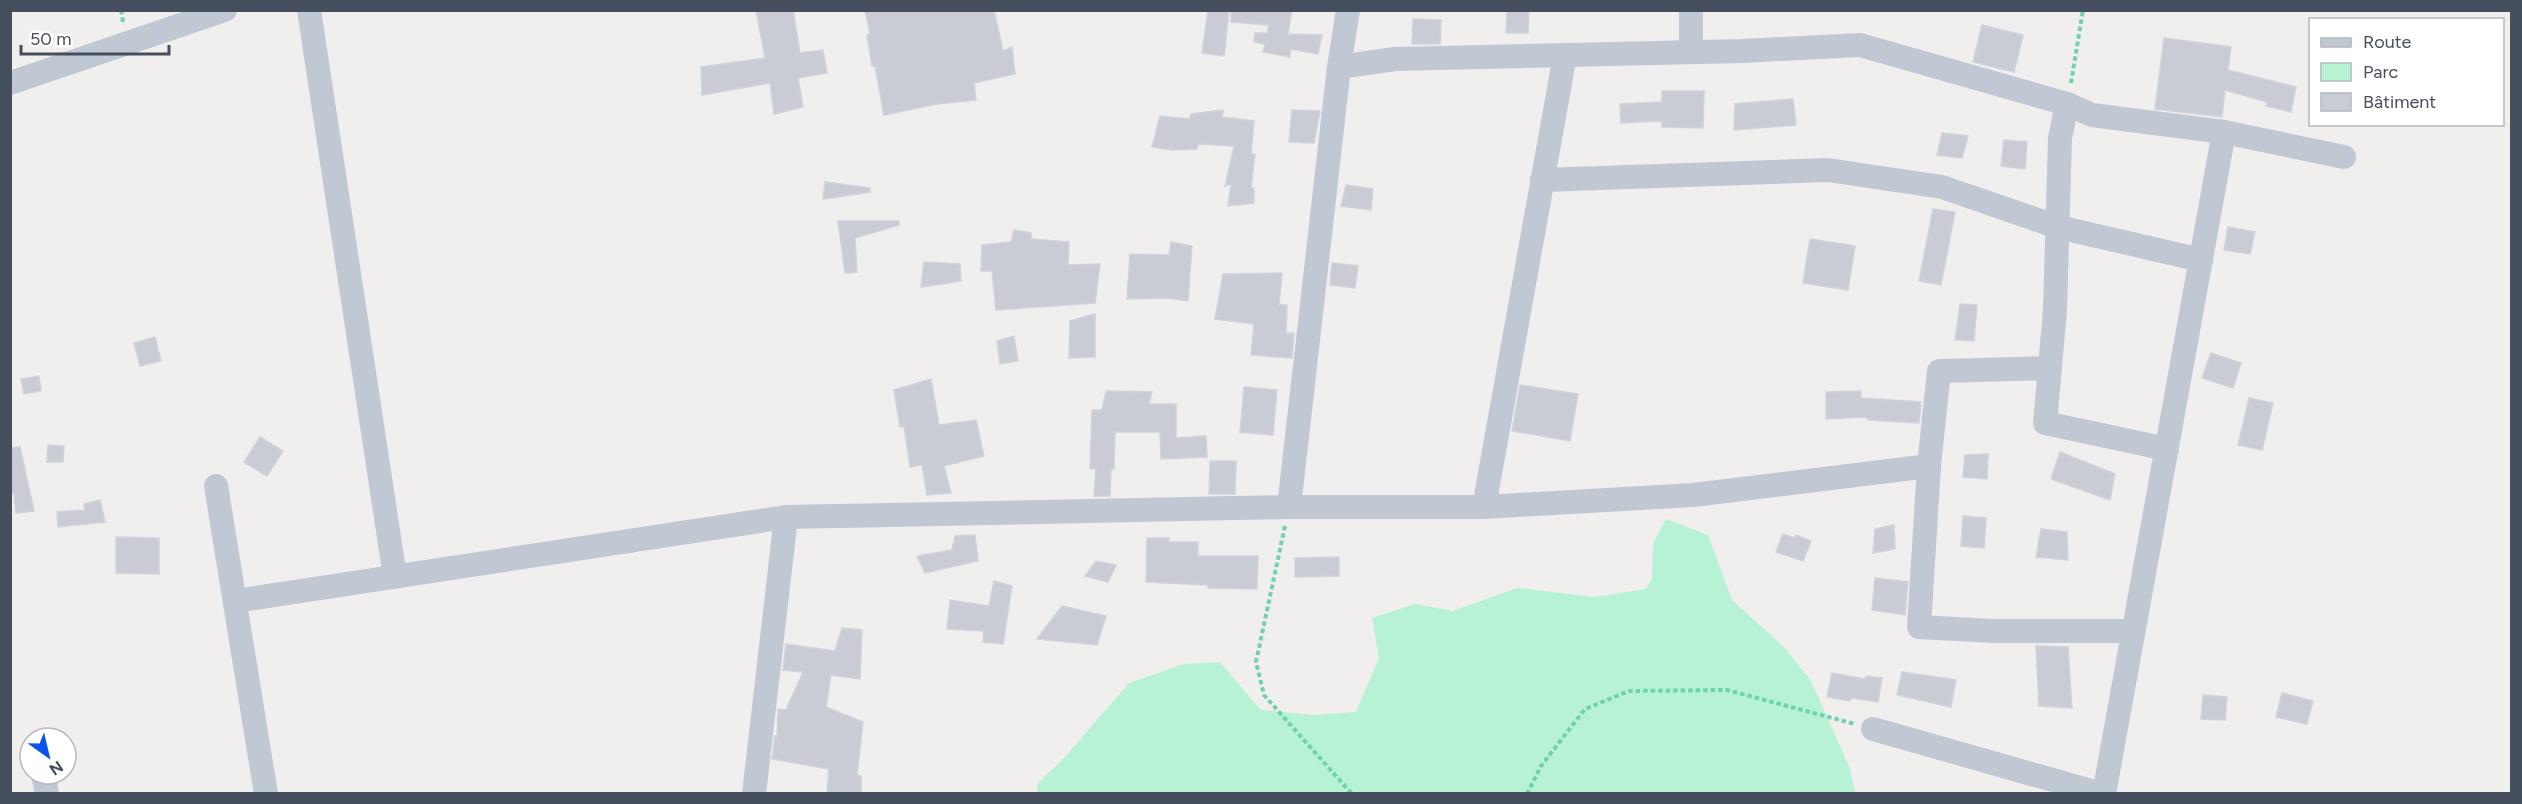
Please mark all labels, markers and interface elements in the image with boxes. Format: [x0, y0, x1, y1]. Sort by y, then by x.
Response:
scale bar [21, 18, 170, 56]
legend [2309, 18, 2504, 126]
text: 50 m [30, 28, 72, 50]
text: Route [2363, 31, 2412, 53]
text: Parc [2363, 61, 2399, 83]
text: Bâtiment [2363, 91, 2436, 113]
north arrow [18, 726, 78, 786]
text: N [46, 757, 67, 779]

